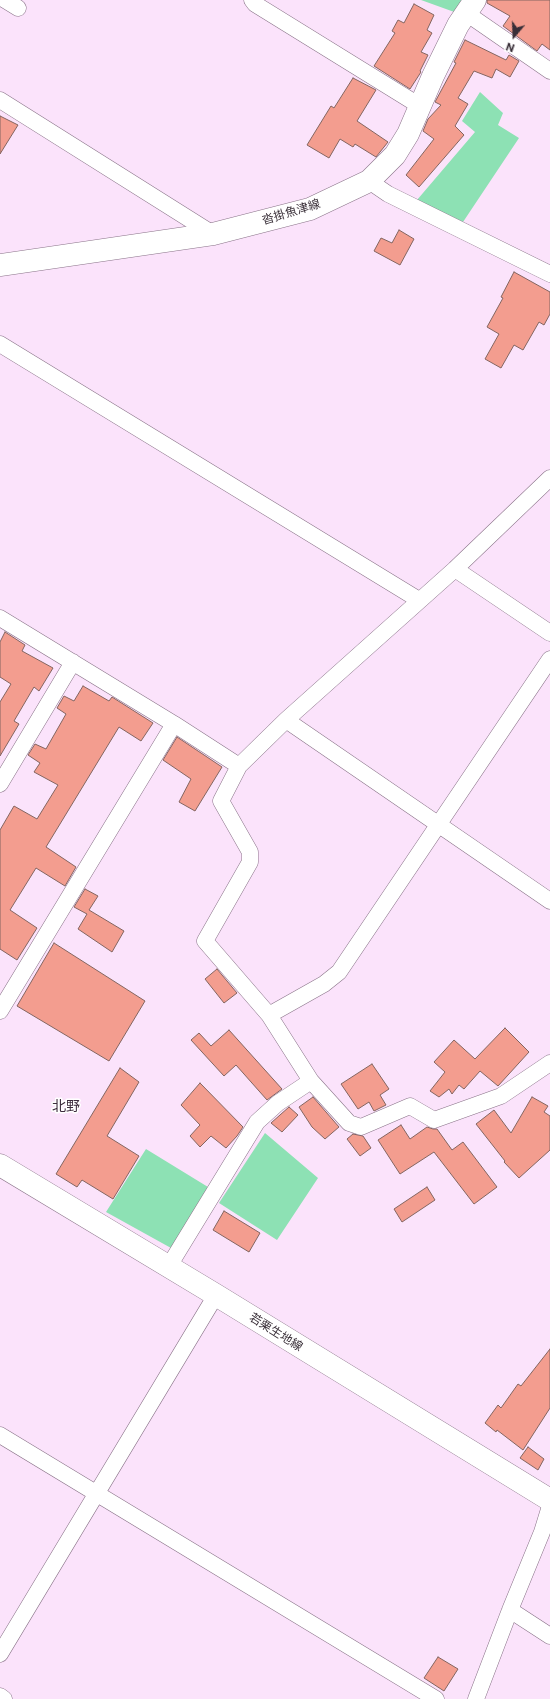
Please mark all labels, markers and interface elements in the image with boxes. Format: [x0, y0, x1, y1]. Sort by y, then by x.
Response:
north arrow [494, 16, 534, 56]
text: N [504, 40, 516, 55]
street label: 沓掛魚津線 [260, 196, 322, 228]
district label: 北野 [52, 1098, 80, 1114]
street label: 若栗生地線 [247, 1310, 305, 1354]

